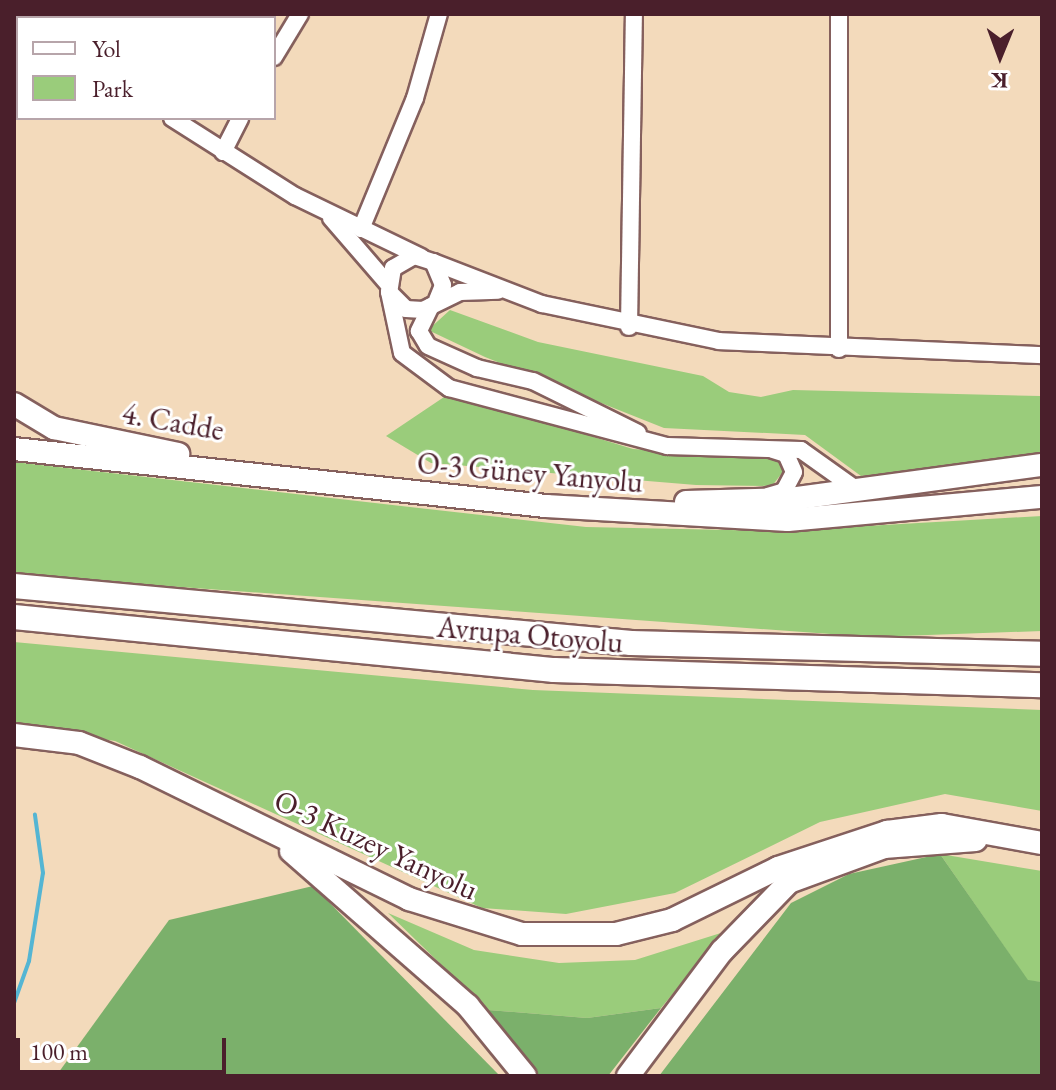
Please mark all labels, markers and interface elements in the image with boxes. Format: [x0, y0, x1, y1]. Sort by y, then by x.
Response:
legend [16, 16, 276, 120]
north arrow [960, 16, 1040, 96]
text: Yol [92, 33, 121, 64]
text: K [991, 66, 1008, 95]
text: Park [92, 73, 133, 104]
street label: 4. Cadde [119, 395, 227, 449]
street label: O-3 Güney Yanyolu [416, 445, 644, 501]
street label: Avrupa Otoyolu [435, 609, 625, 661]
street label: O-3 Kuzey Yanyolu [268, 782, 484, 908]
scale bar [20, 1022, 230, 1072]
text: 100 m [30, 1036, 88, 1067]

